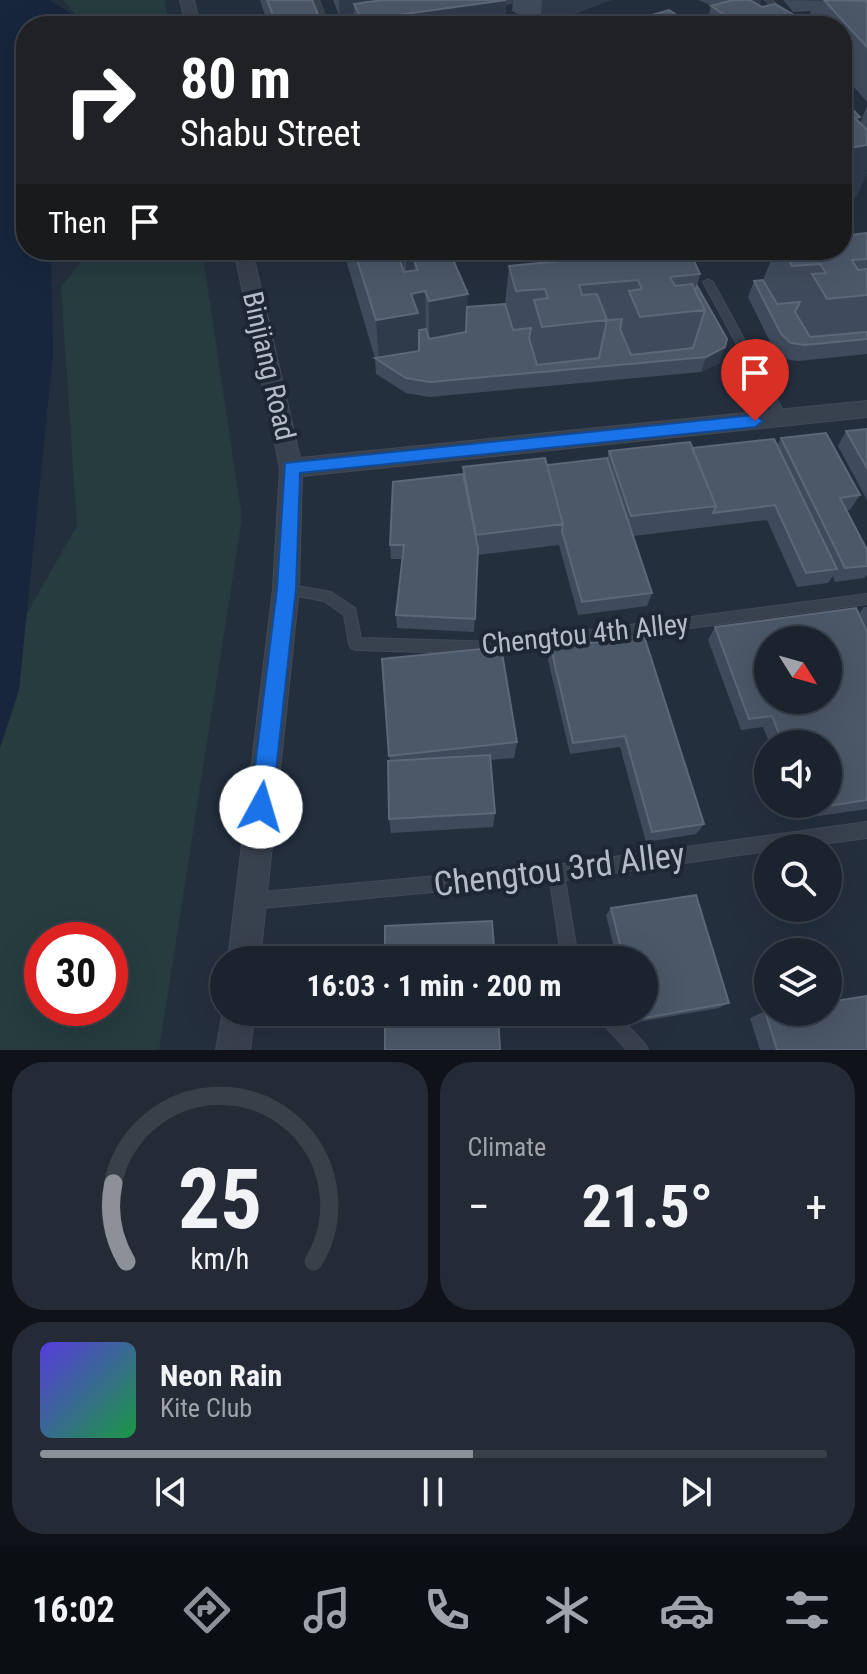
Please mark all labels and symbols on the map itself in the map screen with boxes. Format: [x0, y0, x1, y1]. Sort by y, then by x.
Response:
street label: Binjiang Road [236, 289, 302, 443]
pin [721, 339, 789, 421]
street label: Chengtou 4th Alley [480, 607, 690, 661]
north arrow [754, 626, 842, 714]
position arrow [219, 765, 303, 849]
street label: Chengtou 3rd Alley [431, 834, 687, 904]
speed limit sign: 30 [24, 922, 128, 1026]

